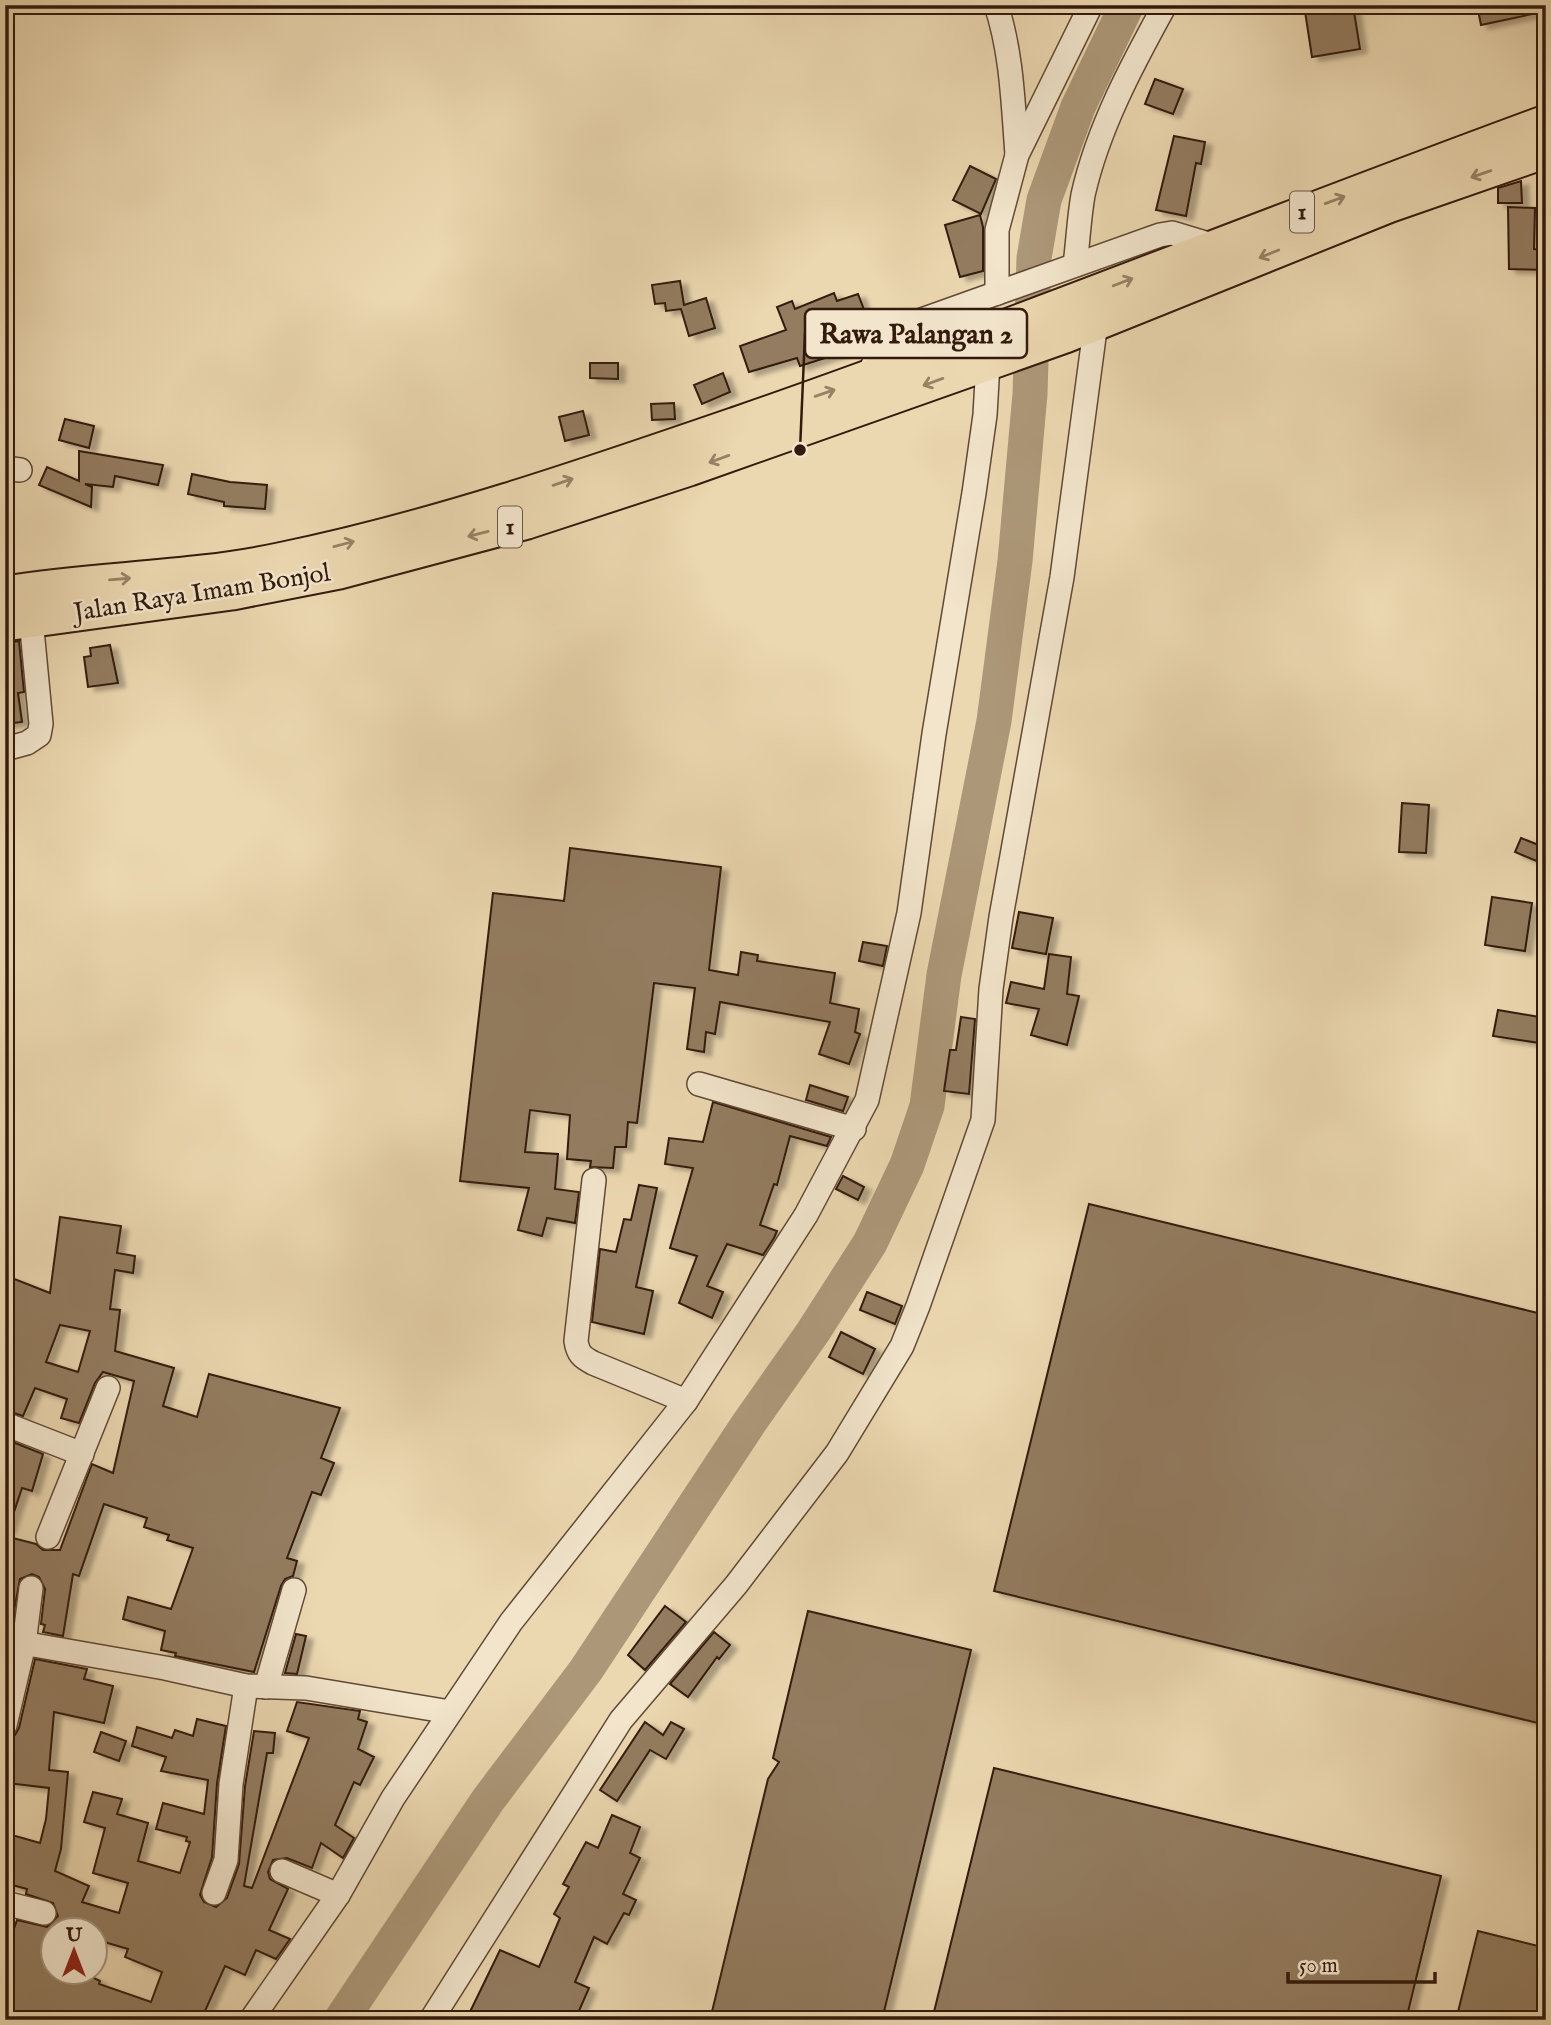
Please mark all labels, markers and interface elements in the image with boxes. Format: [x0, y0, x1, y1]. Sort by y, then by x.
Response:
one-way arrow [1471, 169, 1493, 181]
road number: 1 [1290, 192, 1314, 232]
one-way arrow [1324, 192, 1346, 205]
one-way arrow [1258, 249, 1280, 262]
one-way arrow [1112, 274, 1133, 287]
callout: Rawa Palangan 2 [805, 309, 1027, 358]
text: Rawa Palangan 2 [819, 318, 1013, 353]
one-way arrow [922, 377, 944, 389]
one-way arrow [813, 386, 835, 398]
one-way arrow [708, 454, 730, 466]
one-way arrow [551, 475, 573, 487]
road number: 1 [498, 506, 522, 548]
one-way arrow [467, 528, 490, 542]
one-way arrow [332, 537, 355, 550]
street label: Jalan Raya Imam Bonjol [68, 556, 334, 630]
one-way arrow [108, 572, 130, 585]
north arrow [38, 1916, 108, 1986]
text: U [65, 1924, 83, 1948]
scale bar [1288, 1941, 1436, 1985]
text: 50 m [1299, 1953, 1338, 1980]

